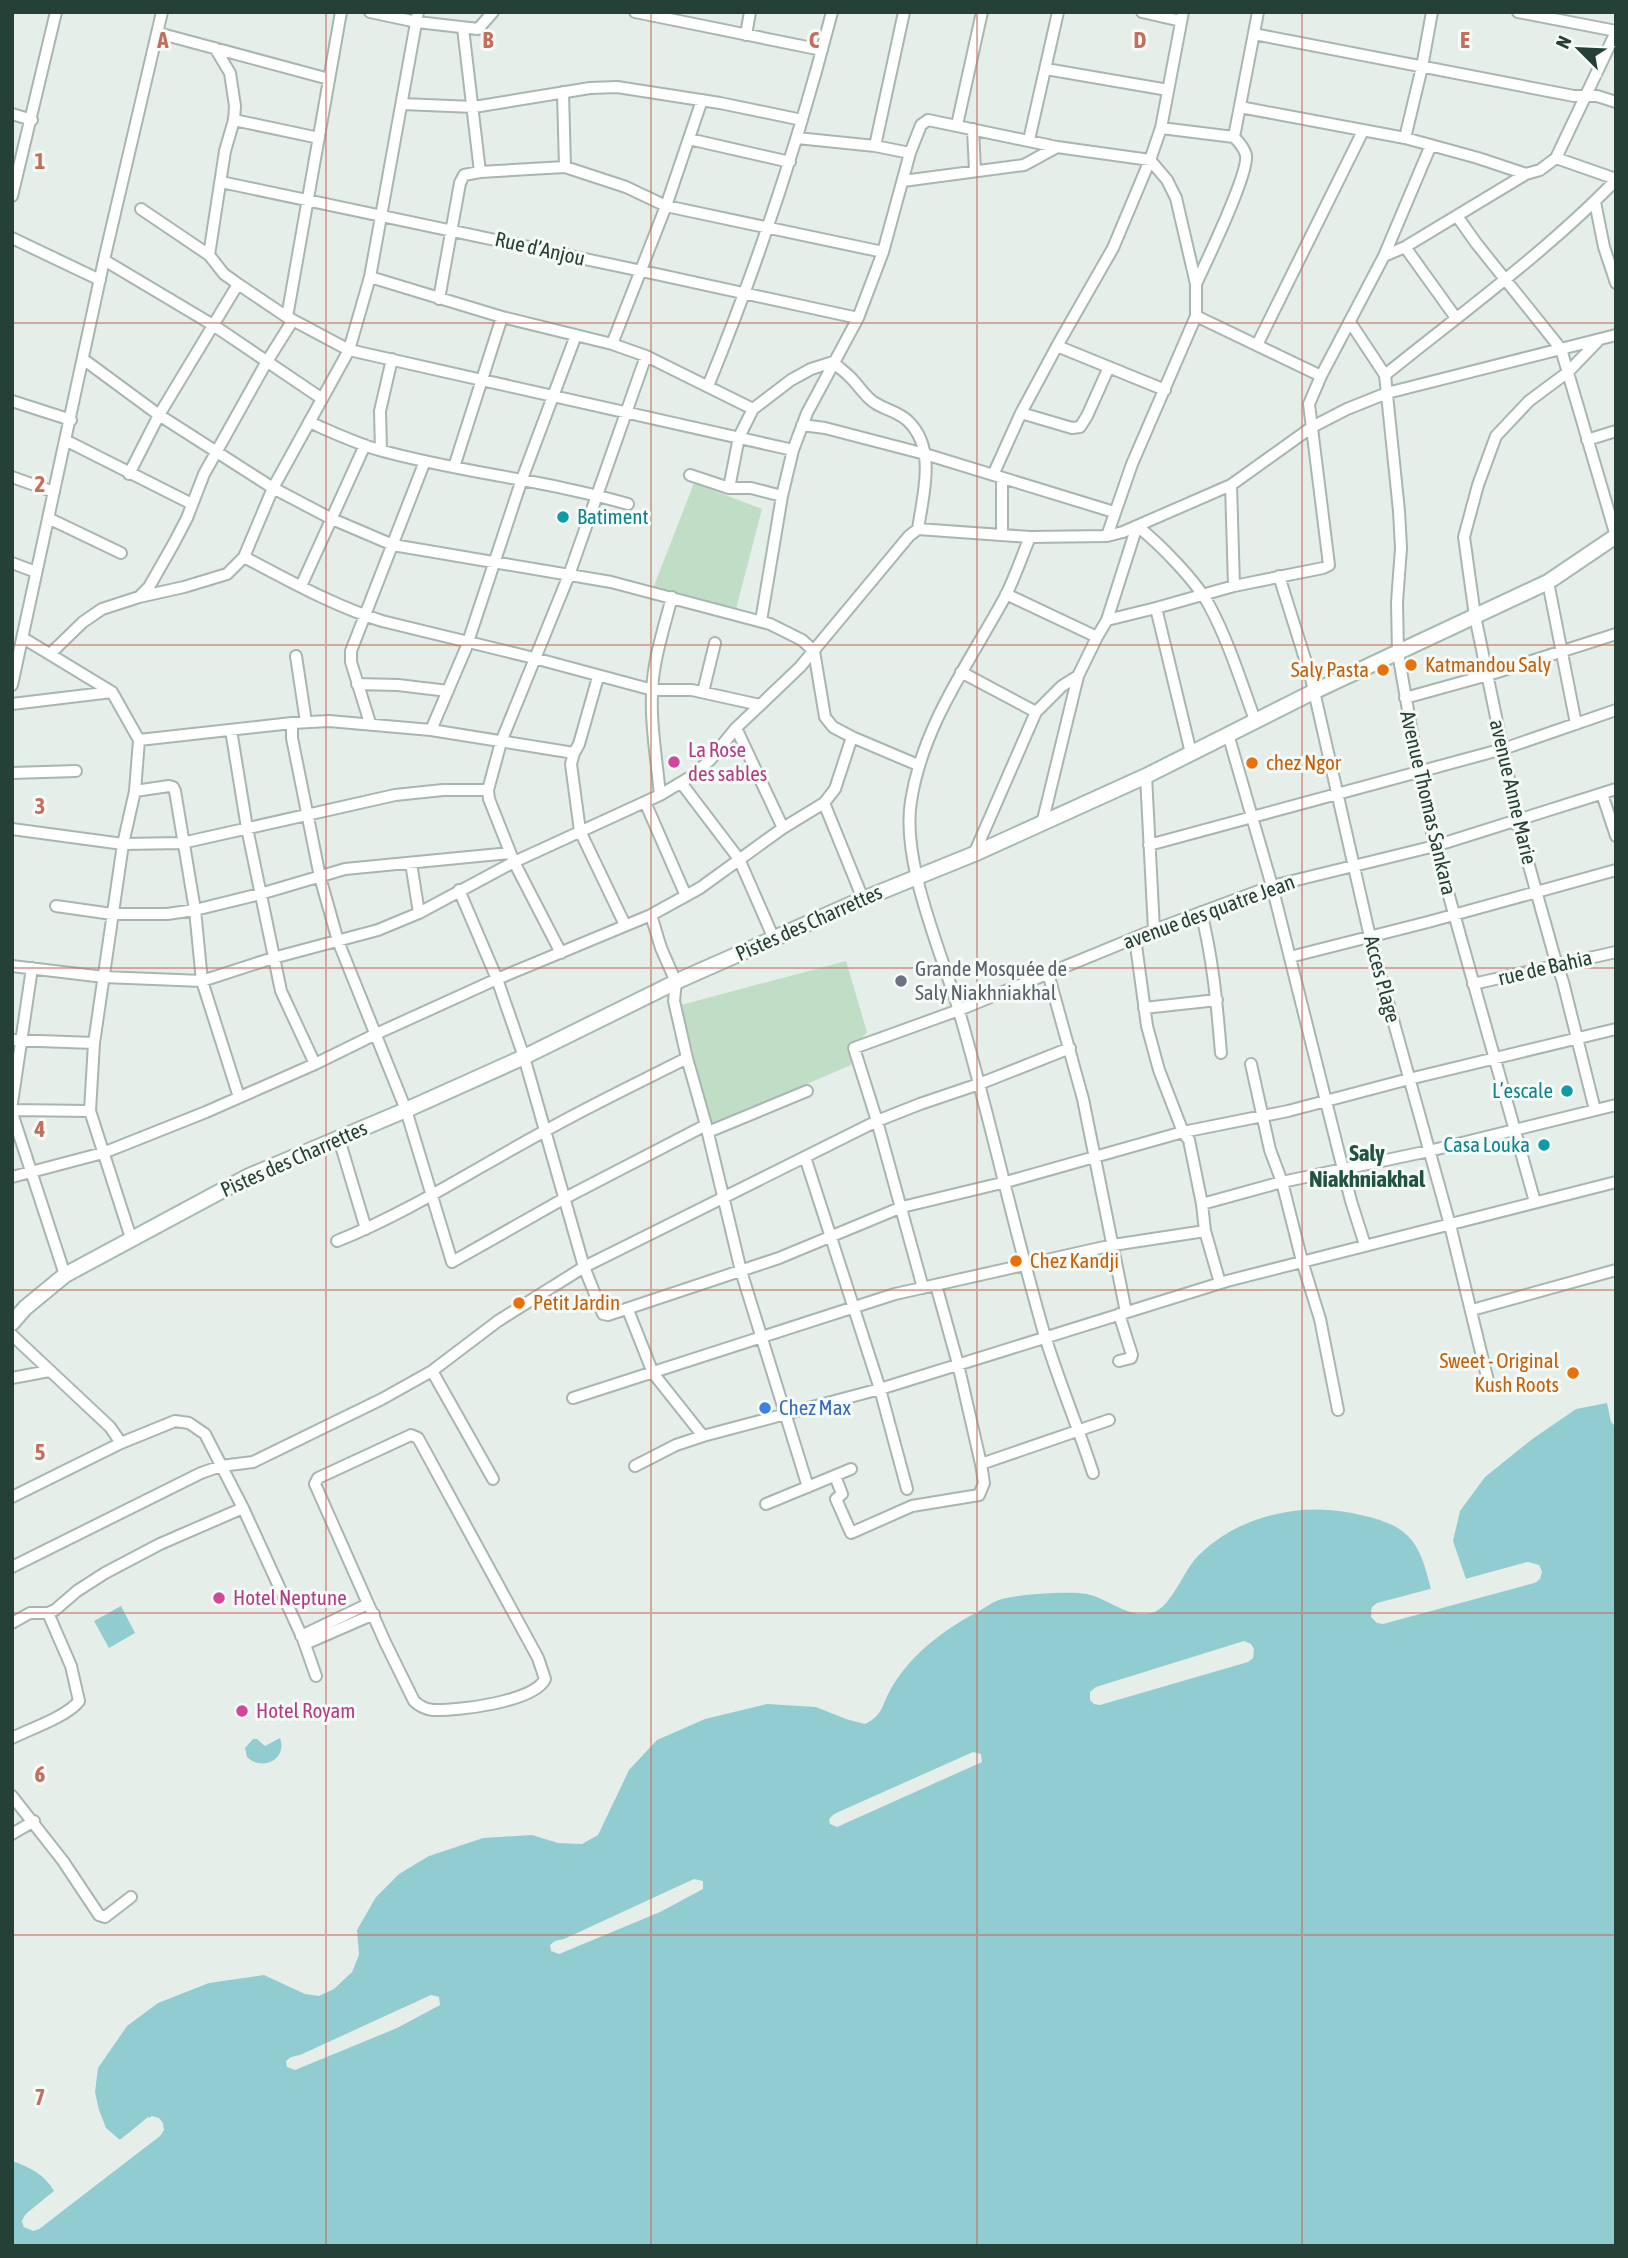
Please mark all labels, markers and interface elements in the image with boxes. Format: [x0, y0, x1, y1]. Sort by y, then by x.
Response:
north arrow [1544, 14, 1614, 84]
text: A [156, 27, 169, 53]
text: B [483, 27, 494, 53]
text: C [809, 27, 820, 53]
text: D [1134, 27, 1147, 53]
text: E [1460, 27, 1470, 53]
text: N [1551, 32, 1576, 52]
text: 1 [35, 148, 46, 174]
street label: Rue d’Anjou [493, 226, 588, 270]
text: 2 [35, 471, 45, 497]
place label: Batiment [577, 504, 648, 528]
marker: Batiment [555, 509, 571, 525]
place label: Katmandou Saly [1425, 652, 1552, 676]
place label: Saly Pasta [1291, 657, 1369, 681]
marker: Katmandou Saly [1403, 657, 1419, 673]
marker: Saly Pasta [1375, 662, 1391, 678]
street label: Avenue Thomas Sankara [1396, 708, 1462, 897]
street label: avenue Anne Marie [1486, 717, 1542, 867]
place label: La Rose des sables [688, 737, 767, 785]
place label: chez Ngor [1266, 750, 1342, 774]
marker: La Rose des sables [666, 754, 682, 770]
marker: chez Ngor [1244, 755, 1260, 771]
text: 3 [35, 793, 45, 819]
street label: avenue des quatre Jean [1120, 869, 1298, 953]
street label: Pistes des Charrettes [732, 879, 886, 965]
street label: Acces Plage [1360, 932, 1406, 1025]
street label: rue de Bahia [1495, 945, 1594, 989]
place label: Grande Mosquée de Saly Niakhniakhal [915, 956, 1067, 1004]
marker: Grande Mosquée de Saly Niakhniakhal [893, 973, 909, 989]
place label: L’escale [1492, 1078, 1553, 1102]
marker: L’escale [1559, 1083, 1575, 1099]
street label: Pistes des Charrettes [217, 1115, 371, 1201]
text: 4 [34, 1116, 46, 1142]
place label: Casa Louka [1444, 1132, 1530, 1156]
marker: Casa Louka [1536, 1137, 1552, 1153]
district label: Saly Niakhniakhal [1309, 1140, 1426, 1192]
place label: Chez Kandji [1030, 1248, 1119, 1272]
marker: Chez Kandji [1008, 1253, 1024, 1269]
place label: Petit Jardin [533, 1290, 620, 1314]
marker: Petit Jardin [511, 1295, 527, 1311]
place label: Sweet - Original Kush Roots [1439, 1348, 1559, 1396]
marker: Sweet - Original Kush Roots [1565, 1365, 1581, 1381]
place label: Chez Max [779, 1395, 851, 1419]
marker: Chez Max [757, 1400, 773, 1416]
text: 5 [35, 1439, 46, 1465]
place label: Hotel Neptune [233, 1585, 347, 1609]
marker: Hotel Neptune [211, 1590, 227, 1606]
place label: Hotel Royam [256, 1698, 355, 1722]
marker: Hotel Royam [234, 1703, 250, 1719]
text: 6 [35, 1761, 46, 1787]
text: 7 [35, 2084, 45, 2110]

